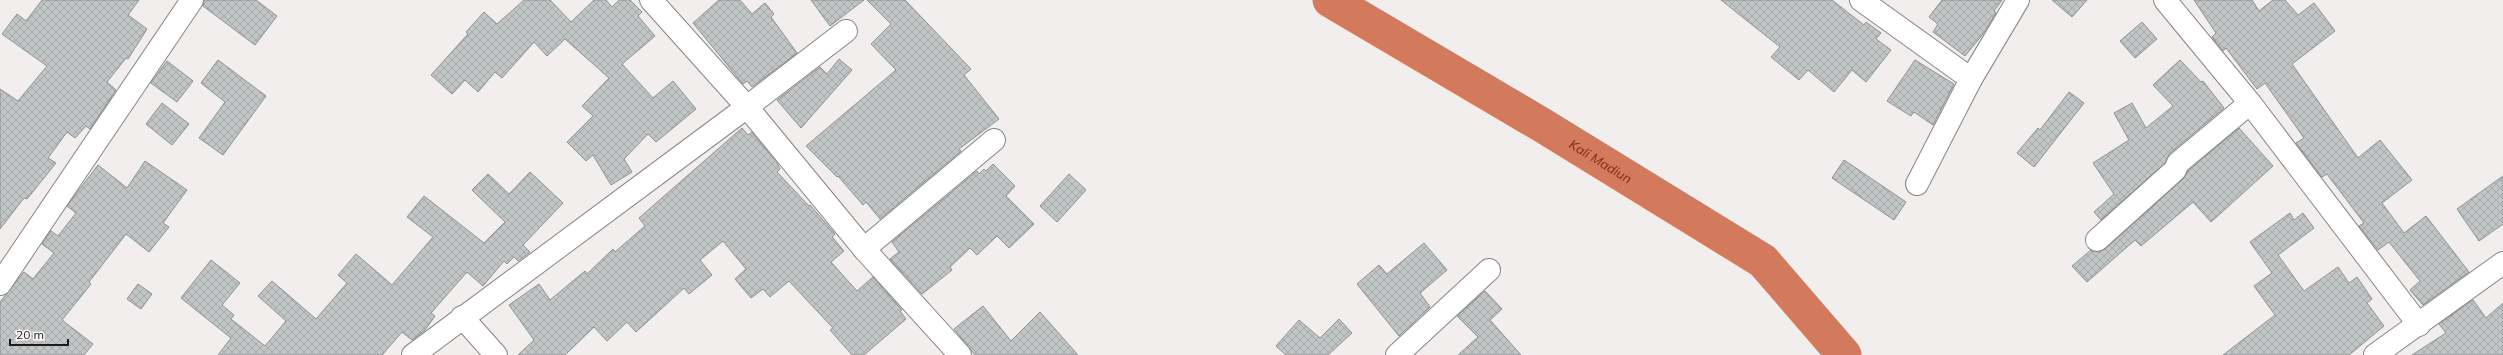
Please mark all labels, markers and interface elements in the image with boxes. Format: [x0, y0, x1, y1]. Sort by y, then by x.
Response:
water label: Kali Madiun [1566, 136, 1635, 186]
scale bar [10, 321, 68, 347]
text: 20 m [16, 327, 44, 342]

